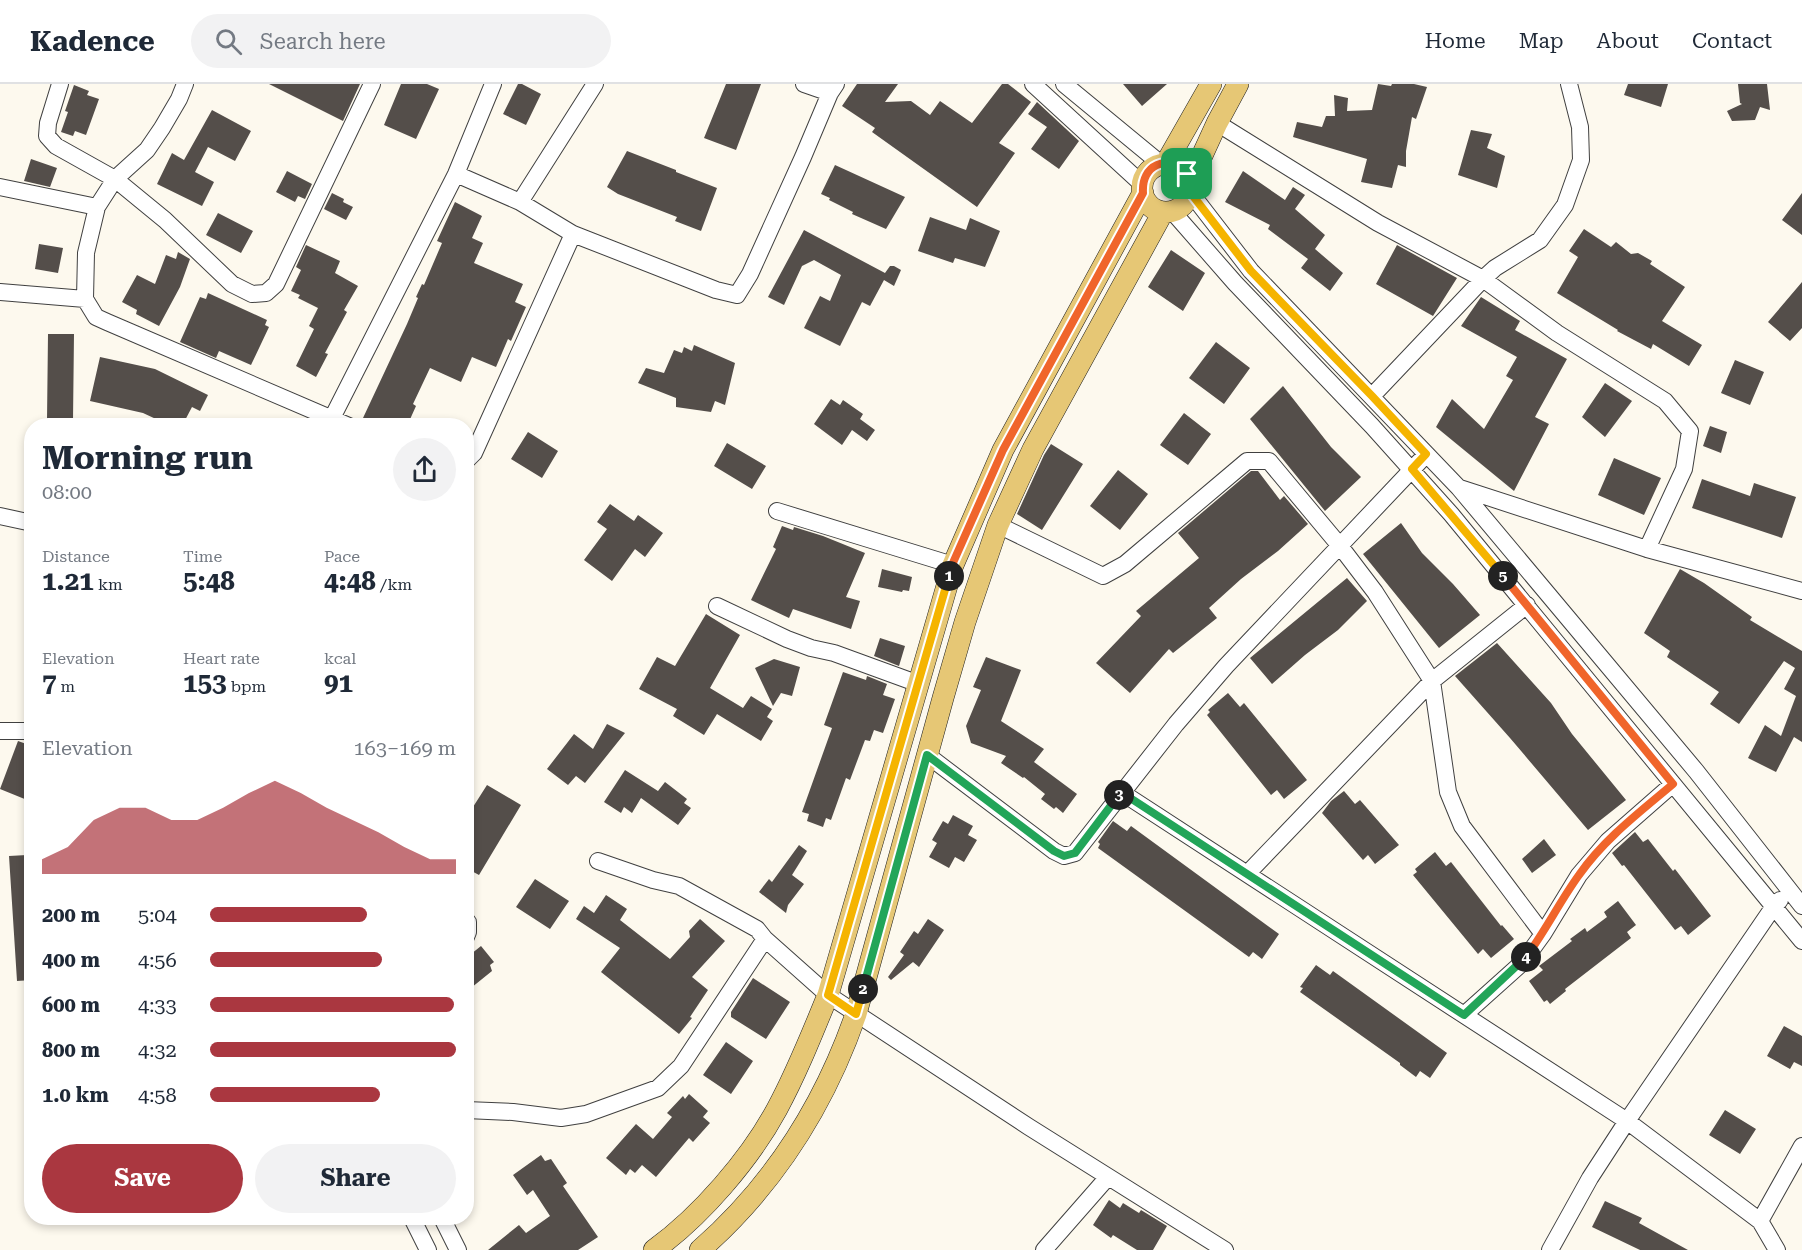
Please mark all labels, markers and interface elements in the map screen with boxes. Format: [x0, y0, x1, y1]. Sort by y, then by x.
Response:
search box [191, 14, 611, 68]
text: Kadence [30, 25, 155, 58]
icon: search [212, 25, 245, 58]
text: Search here [260, 29, 386, 54]
text: Home [1425, 29, 1486, 53]
text: Map [1519, 29, 1564, 53]
text: About [1597, 29, 1659, 53]
text: Contact [1692, 29, 1772, 53]
pin [1161, 148, 1212, 199]
icon: arrive [1170, 157, 1203, 190]
text: Morning run [42, 438, 253, 477]
button: share [393, 438, 456, 501]
text: 08:00 [42, 480, 92, 504]
text: Distance [42, 547, 110, 566]
text: Time [183, 547, 222, 566]
text: Pace [324, 547, 360, 566]
pin: 1 [934, 561, 964, 591]
pin: 5 [1488, 561, 1518, 591]
text: 1.21 [42, 566, 94, 596]
text: 5:48 [183, 566, 235, 596]
text: 4:48 [324, 566, 376, 596]
text: 1 [945, 566, 953, 585]
text: 5 [1499, 566, 1507, 585]
text: km [94, 575, 123, 594]
text: /km [376, 575, 412, 594]
text: Elevation [42, 649, 115, 668]
text: Heart rate [183, 649, 260, 668]
text: kcal [324, 649, 356, 668]
text: 7 [42, 668, 57, 698]
text: 153 [183, 668, 227, 698]
text: 91 [324, 668, 353, 698]
text: m [57, 677, 75, 696]
text: bpm [227, 677, 266, 696]
text: Elevation [42, 736, 133, 760]
text: 163–169 m [353, 736, 456, 760]
pin: 3 [1104, 780, 1134, 810]
text: 3 [1115, 785, 1123, 804]
text: 200 m [42, 903, 100, 927]
text: 5:04 [138, 903, 177, 927]
pin: 4 [1511, 942, 1541, 972]
text: 4 [1522, 947, 1530, 966]
text: 400 m [42, 948, 100, 972]
text: 4:56 [138, 948, 177, 972]
pin: 2 [848, 974, 878, 1004]
text: 2 [859, 979, 867, 998]
text: 600 m [42, 993, 100, 1017]
text: 4:33 [138, 993, 177, 1017]
text: 800 m [42, 1038, 100, 1062]
text: 4:32 [138, 1038, 177, 1062]
text: 1.0 km [42, 1083, 109, 1107]
text: 4:58 [138, 1083, 177, 1107]
button: Save [42, 1144, 243, 1213]
button: Share [255, 1144, 456, 1213]

